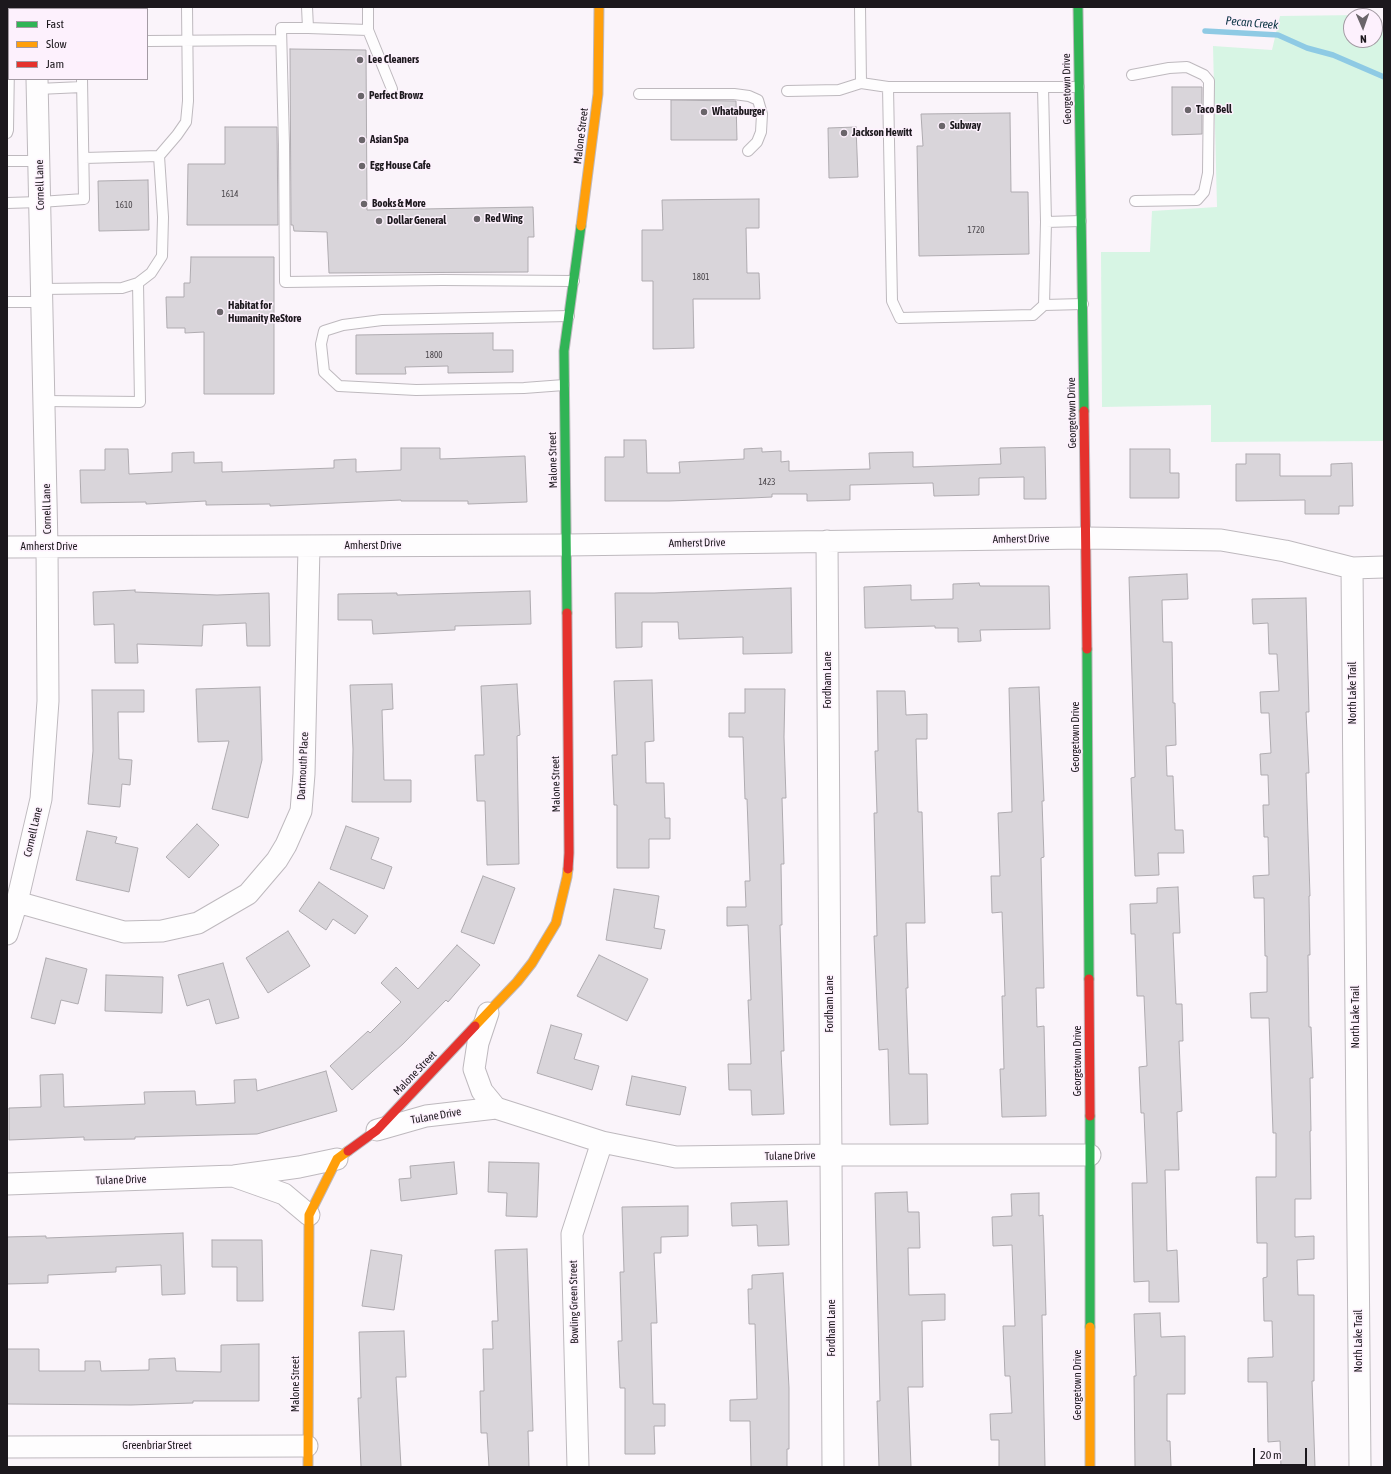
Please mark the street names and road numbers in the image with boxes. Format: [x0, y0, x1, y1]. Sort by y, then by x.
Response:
street label: Georgetown Drive [1060, 53, 1074, 125]
street label: Malone Street [571, 107, 591, 165]
street label: Cornell Lane [33, 160, 47, 210]
street label: Georgetown Drive [1065, 377, 1079, 449]
street label: Malone Street [546, 432, 560, 488]
street label: Cornell Lane [40, 484, 54, 534]
street label: Amherst Drive [992, 532, 1050, 546]
street label: Amherst Drive [668, 536, 726, 550]
street label: Amherst Drive [345, 539, 401, 553]
street label: Amherst Drive [21, 540, 77, 554]
street label: Fordham Lane [821, 651, 835, 709]
street label: North Lake Trail [1346, 661, 1360, 725]
street label: Georgetown Drive [1069, 701, 1083, 773]
street label: Dartmouth Place [295, 731, 311, 801]
street label: Malone Street [549, 756, 563, 812]
street label: Cornell Lane [21, 806, 45, 858]
street label: Fordham Lane [823, 975, 837, 1033]
street label: North Lake Trail [1349, 985, 1363, 1049]
street label: Georgetown Drive [1071, 1025, 1085, 1097]
street label: Malone Street [391, 1048, 439, 1098]
street label: Tulane Drive [410, 1105, 462, 1127]
street label: Tulane Drive [764, 1149, 816, 1163]
street label: Tulane Drive [95, 1173, 147, 1187]
street label: Bowling Green Street [567, 1260, 581, 1344]
street label: Fordham Lane [825, 1299, 839, 1357]
street label: North Lake Trail [1352, 1309, 1366, 1373]
street label: Georgetown Drive [1071, 1349, 1085, 1421]
street label: Malone Street [289, 1356, 303, 1412]
street label: Greenbriar Street [122, 1439, 192, 1453]

